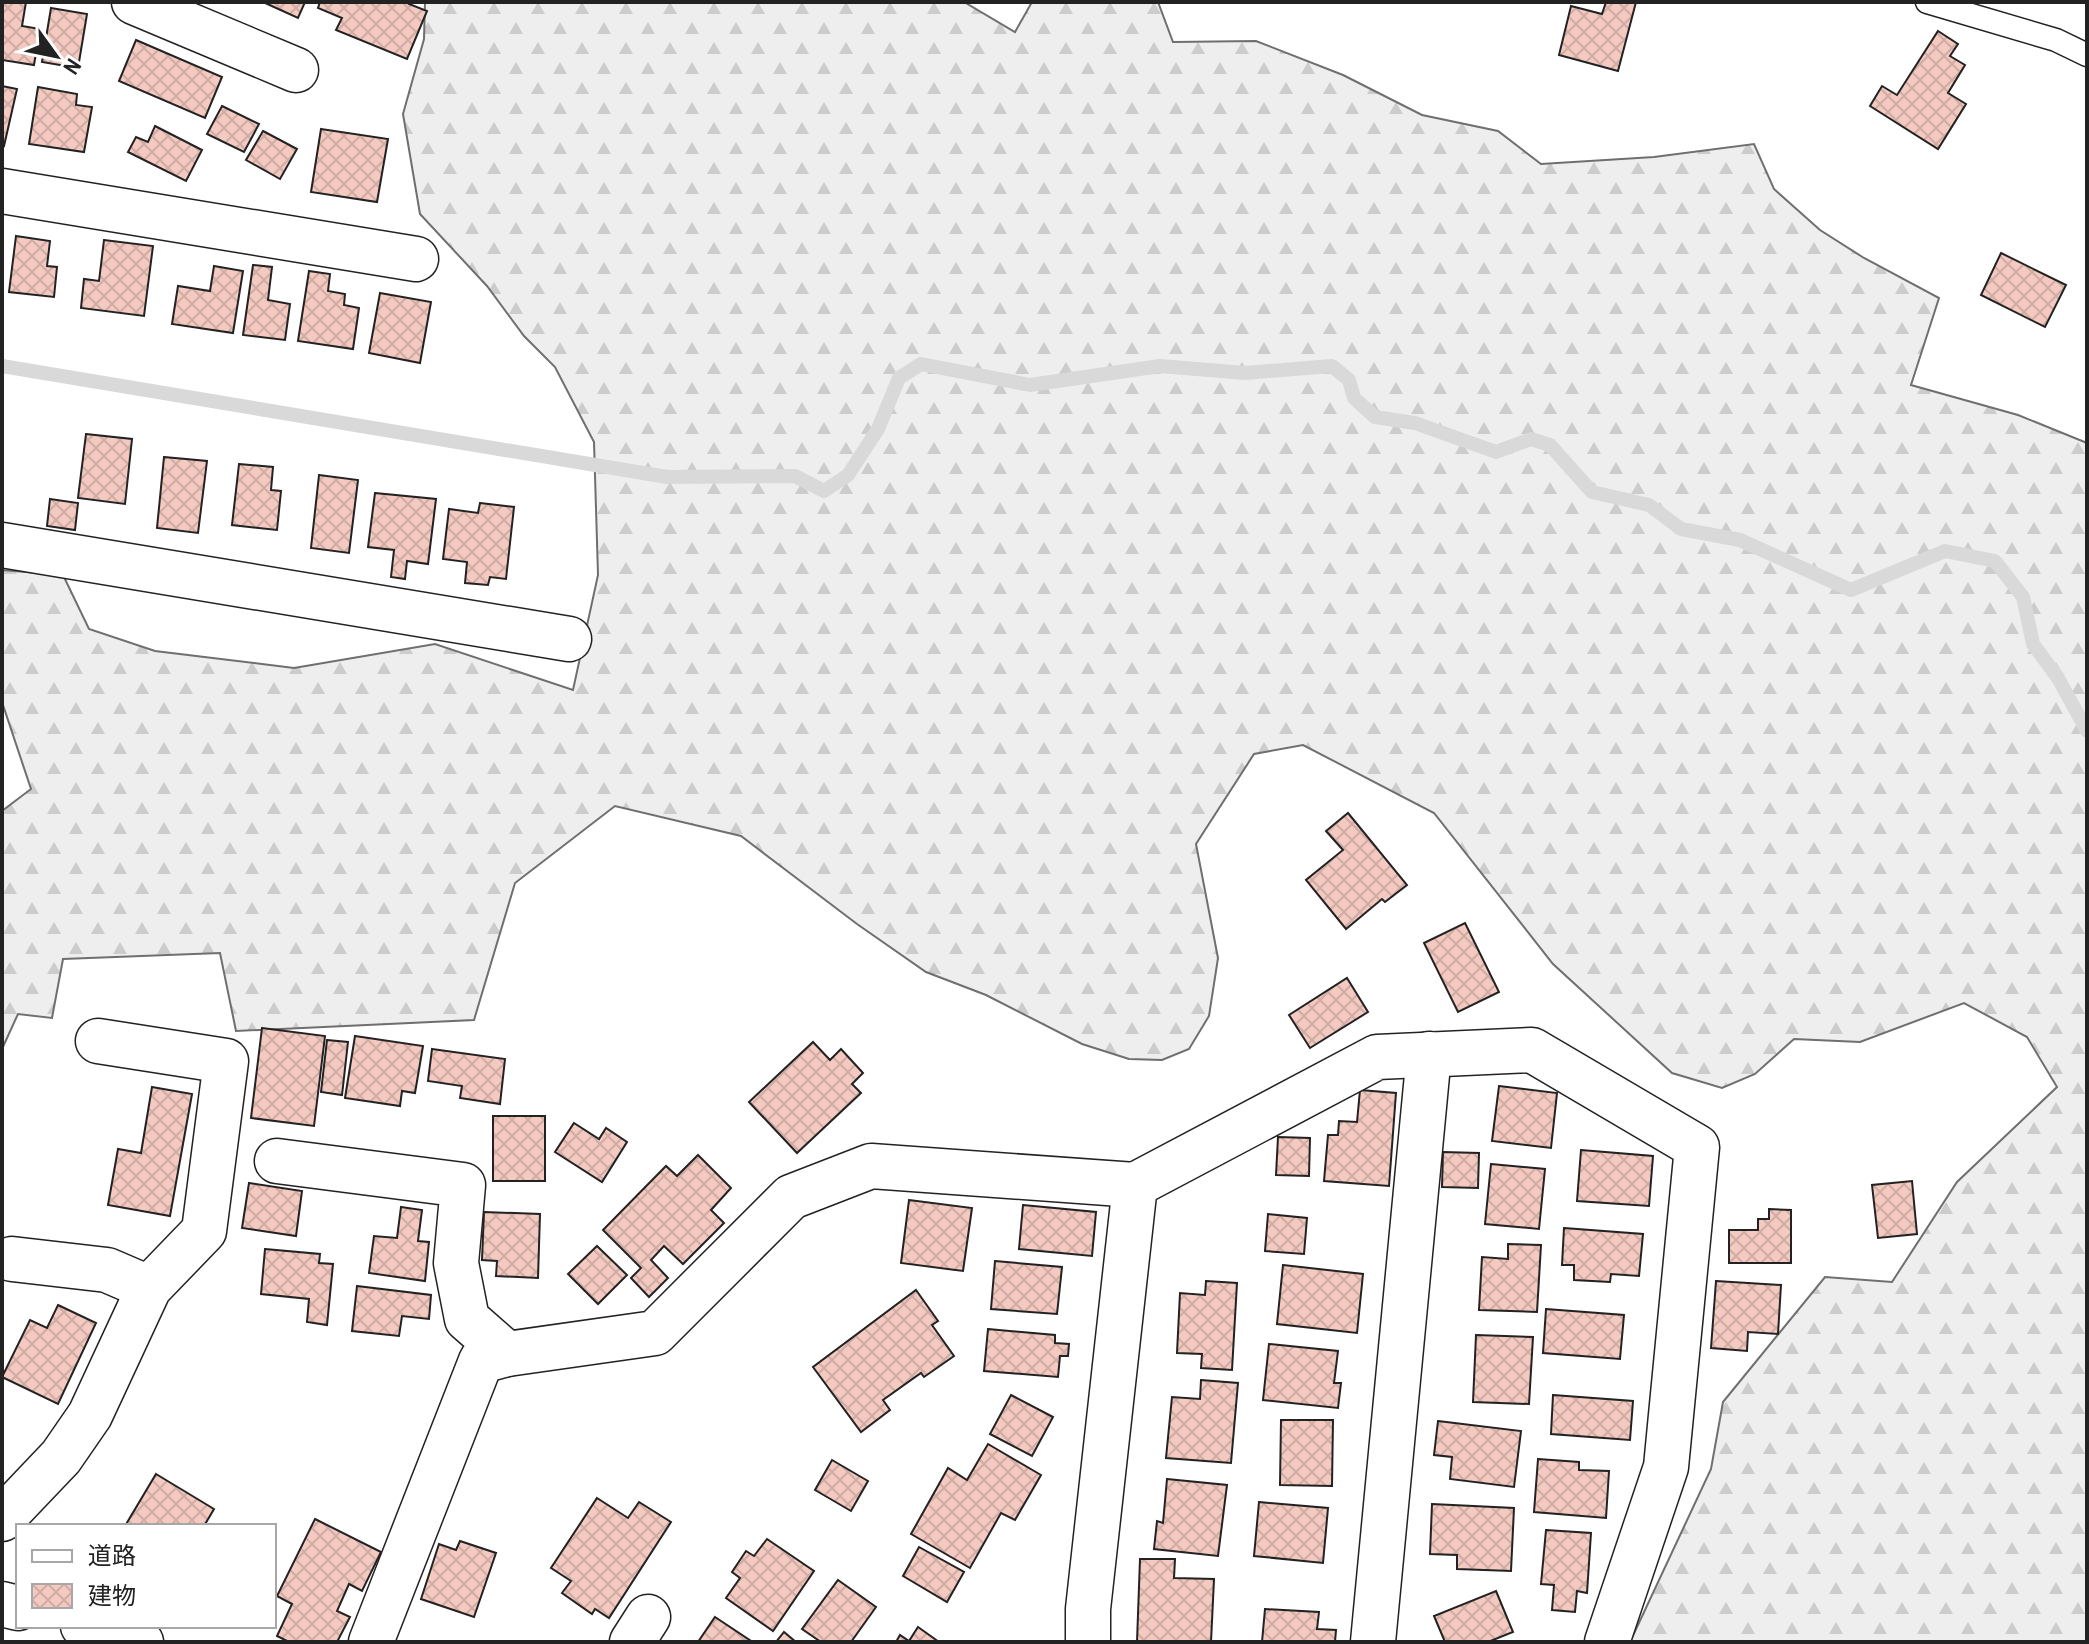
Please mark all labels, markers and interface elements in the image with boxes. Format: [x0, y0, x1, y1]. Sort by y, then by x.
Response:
north arrow [16, 16, 96, 96]
text: N [57, 53, 89, 81]
legend [16, 1524, 276, 1628]
text: 道路 [88, 1539, 136, 1571]
text: 建物 [88, 1579, 136, 1611]

